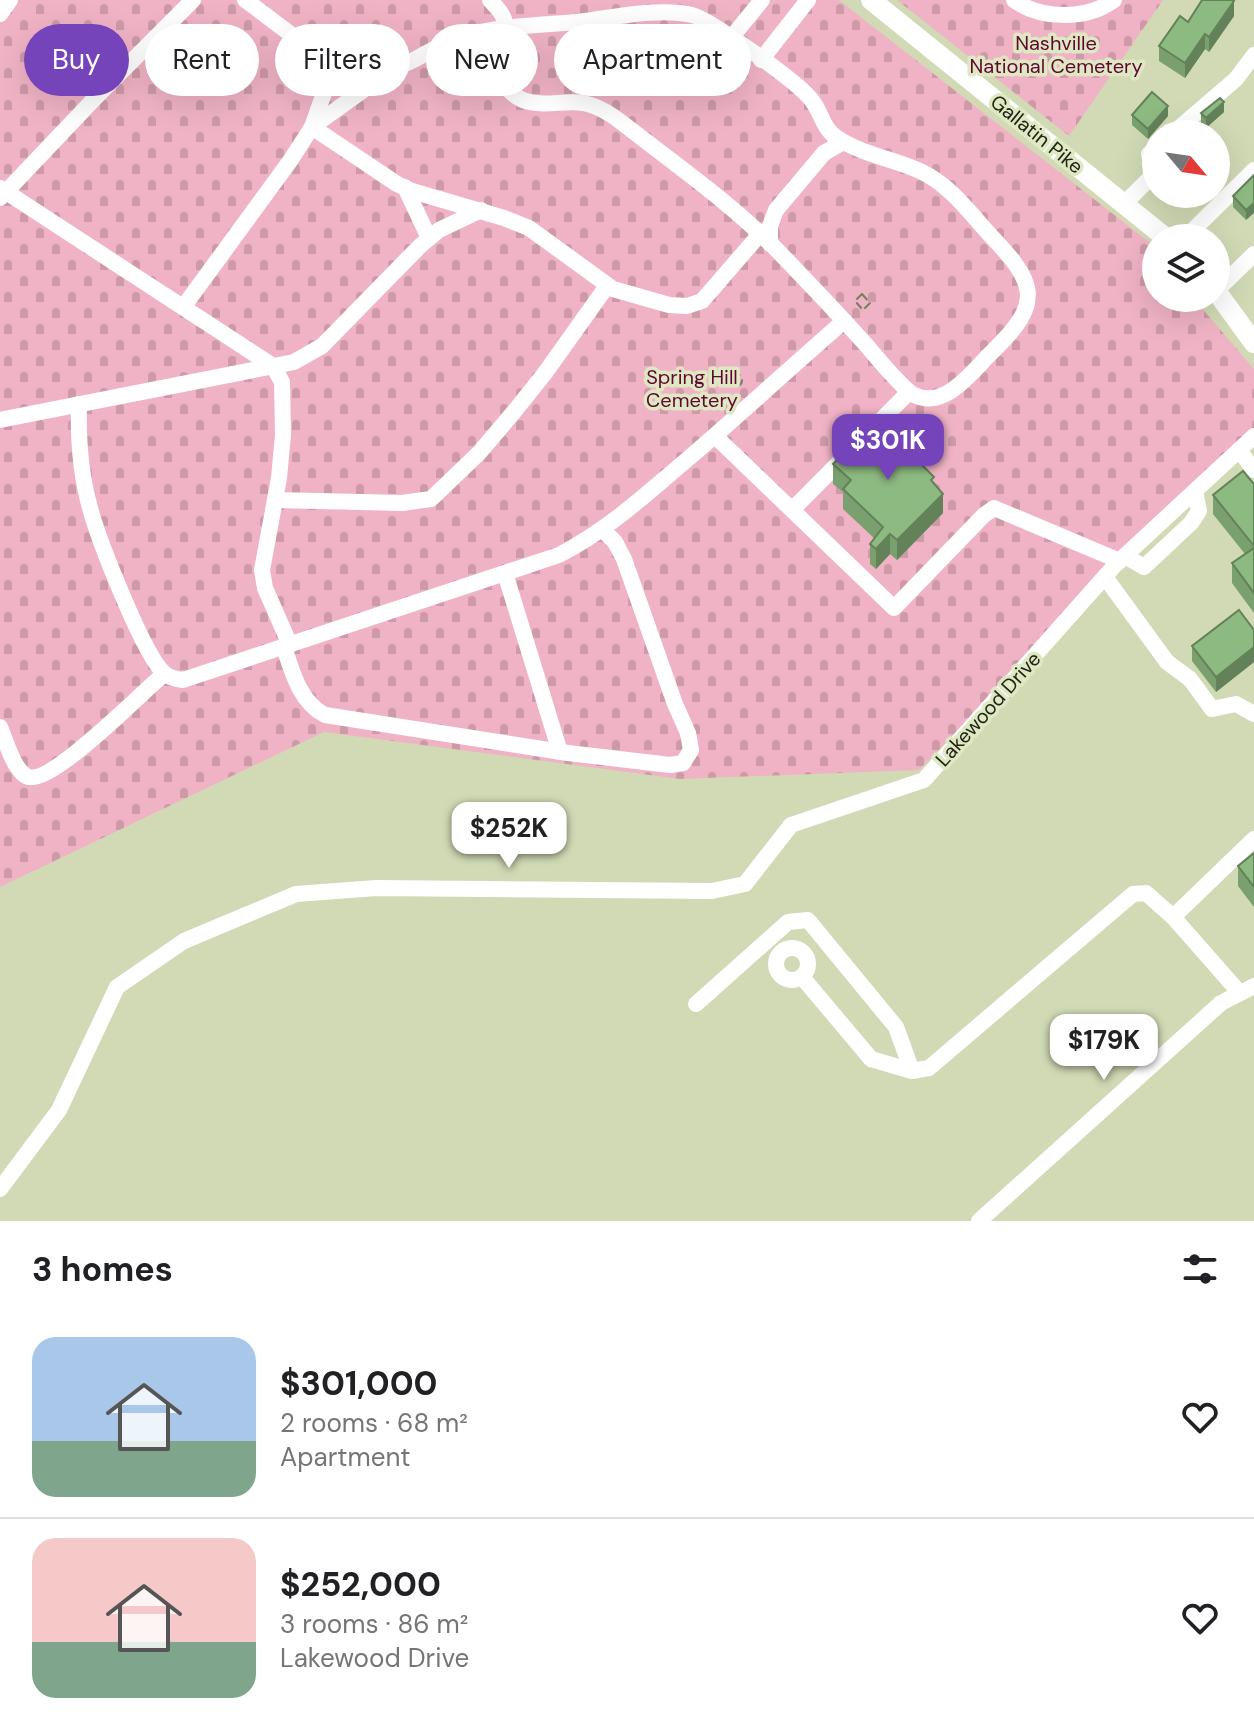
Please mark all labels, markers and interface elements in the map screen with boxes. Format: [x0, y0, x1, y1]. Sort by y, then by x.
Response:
chip: Buy [24, 24, 129, 96]
chip: Rent [145, 24, 259, 96]
chip: Filters [275, 24, 410, 96]
chip: New [426, 24, 538, 96]
chip: Apartment [554, 24, 751, 96]
park label: Nashville National Cemetery [969, 30, 1143, 79]
street label: Gallatin Pike [985, 89, 1089, 179]
north arrow [1142, 120, 1230, 208]
map controls [1142, 120, 1230, 312]
button: layers [1142, 224, 1230, 312]
park label: Spring Hill Cemetery [646, 364, 738, 413]
pin: $301K [832, 414, 944, 482]
text: $301K [850, 423, 926, 457]
street label: Lakewood Drive [930, 646, 1046, 772]
pin: $252K [453, 802, 565, 870]
text: $252K [470, 811, 548, 845]
pin: $179K [1048, 1014, 1160, 1082]
text: $179K [1068, 1023, 1140, 1057]
text: 3 homes [32, 1247, 173, 1292]
icon: filters [1178, 1247, 1222, 1291]
text: $301,000 [280, 1361, 438, 1406]
icon: home [96, 1369, 192, 1465]
icon: heart [1178, 1395, 1222, 1439]
text: 2 rooms · 68 m² [280, 1406, 468, 1440]
text: Apartment [280, 1440, 411, 1474]
text: $252,000 [280, 1562, 441, 1607]
icon: home [96, 1570, 192, 1666]
icon: heart [1178, 1596, 1222, 1640]
text: 3 rooms · 86 m² [280, 1607, 468, 1641]
text: Lakewood Drive [280, 1641, 469, 1675]

